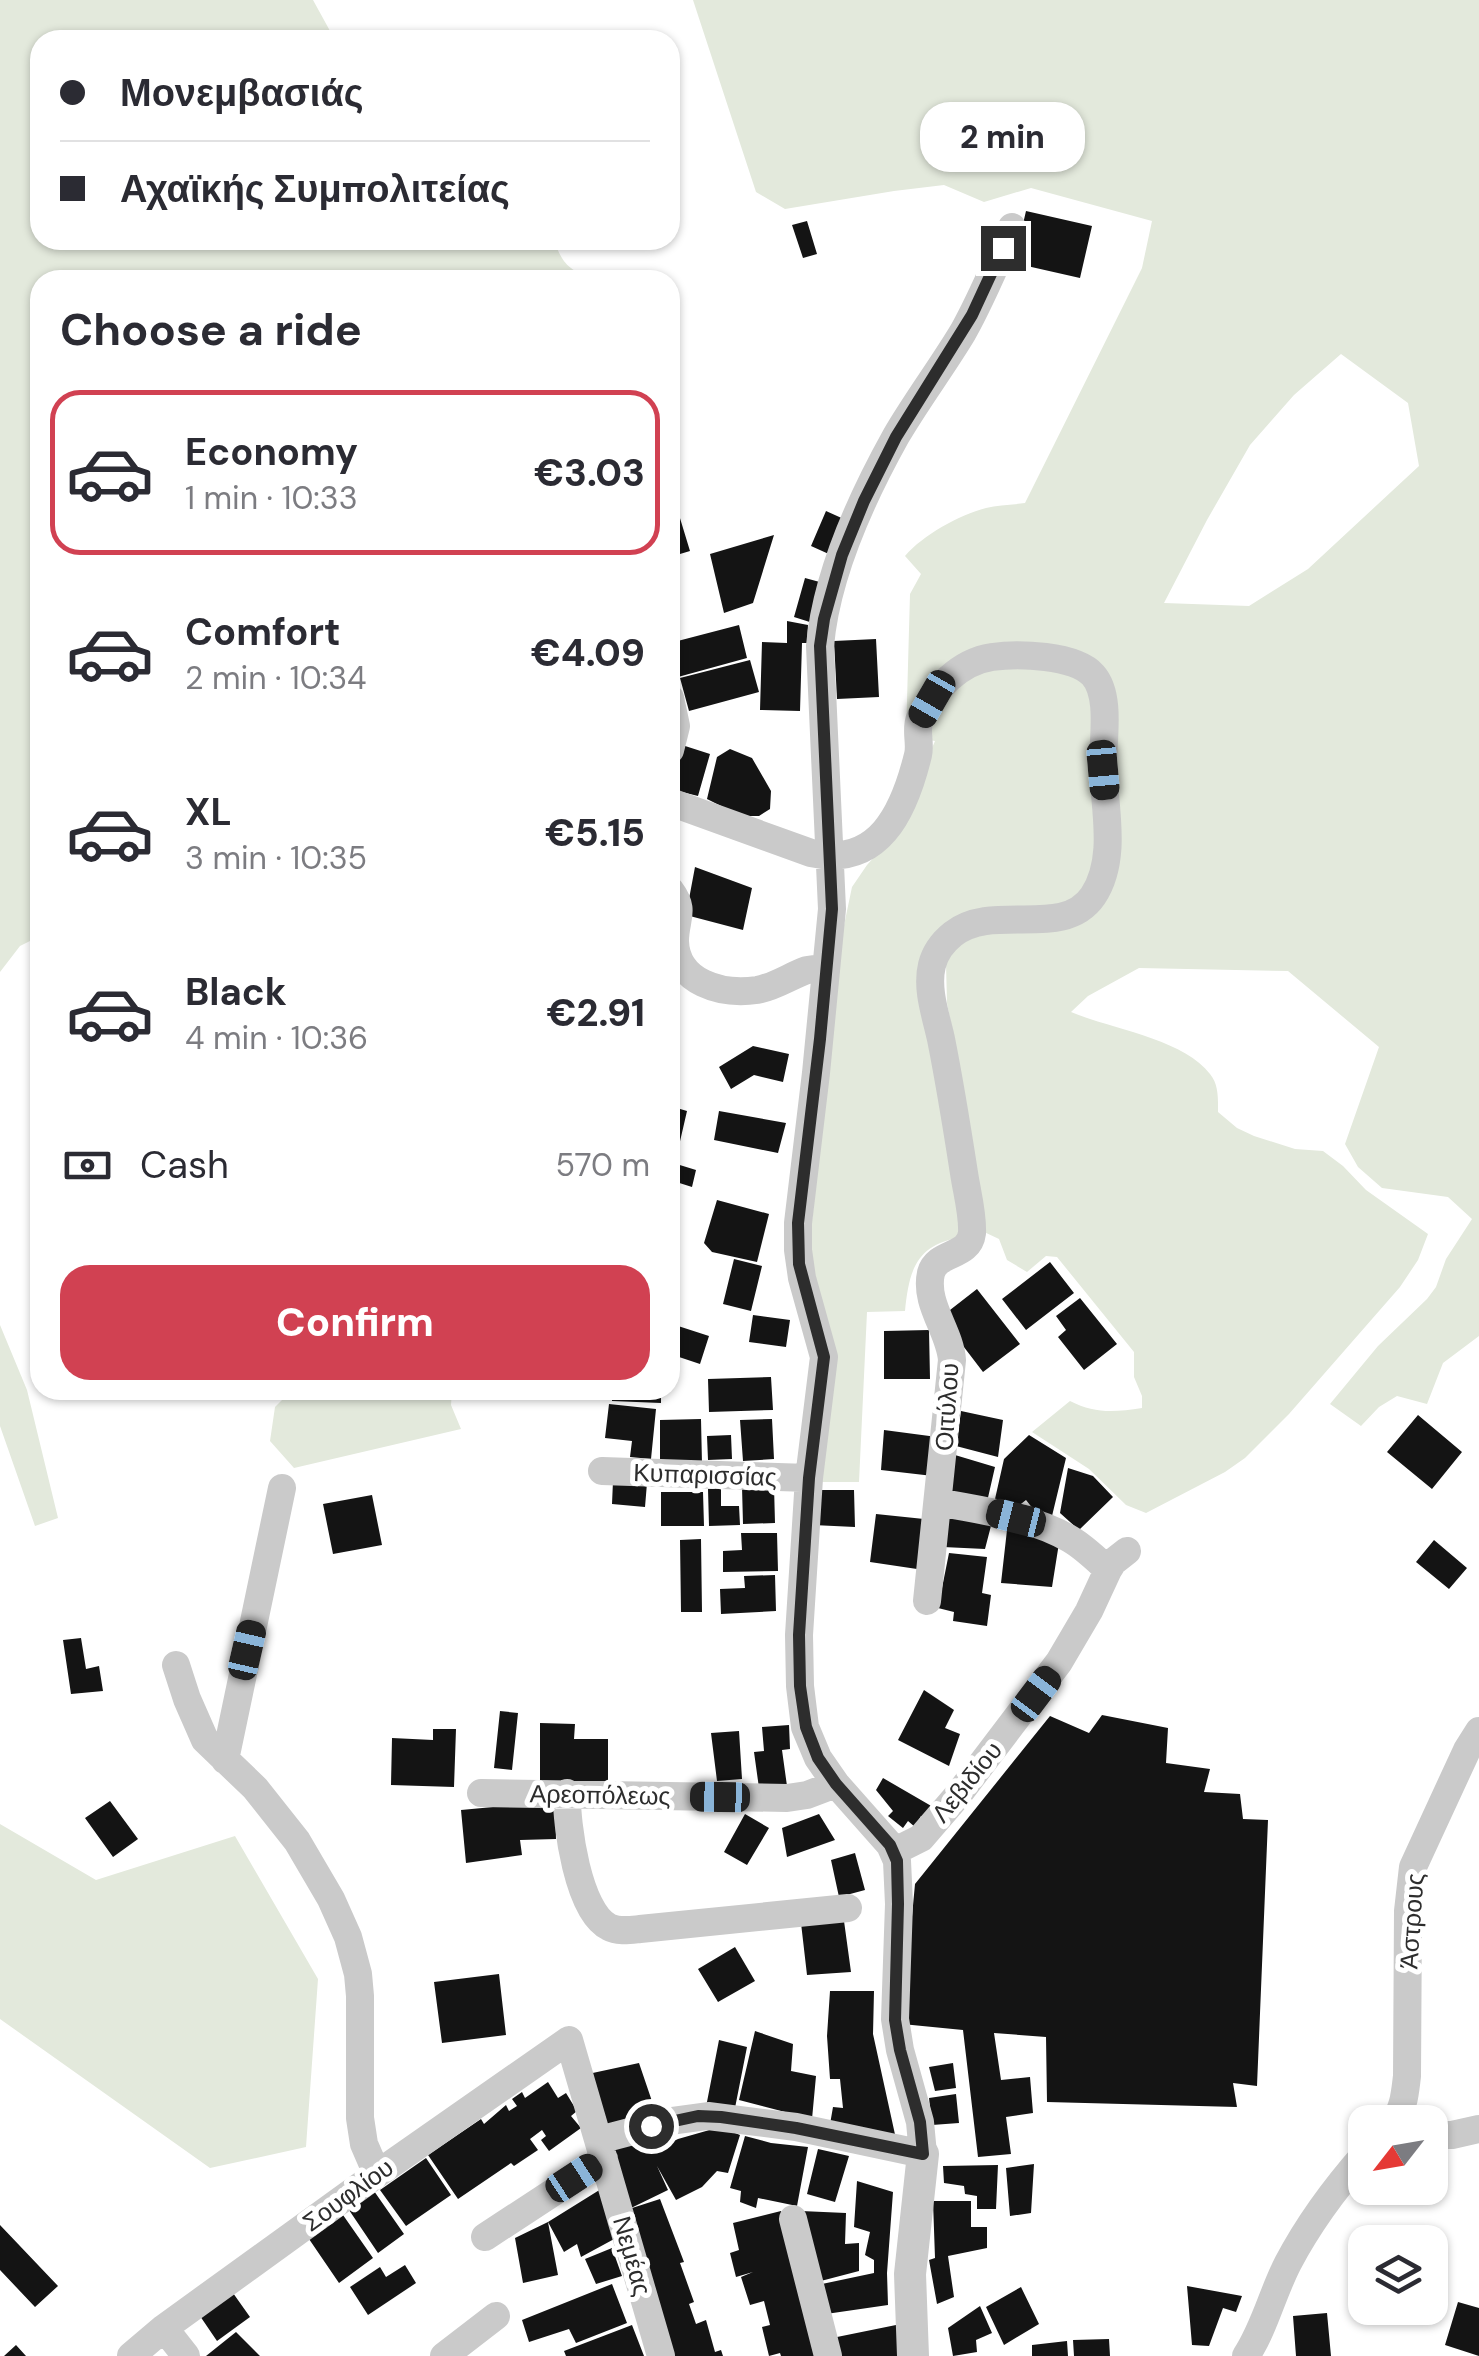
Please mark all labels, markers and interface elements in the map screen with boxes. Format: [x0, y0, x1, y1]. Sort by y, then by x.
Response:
text: Μονεμβασιάς [120, 68, 364, 118]
callout: 2 min [920, 103, 1086, 173]
text: 2 min [960, 116, 1045, 158]
text: Αχαϊκής Συμπολιτείας [120, 164, 510, 214]
route end [981, 226, 1026, 271]
text: Choose a ride [60, 300, 362, 359]
text: Economy [185, 427, 358, 477]
icon: car [65, 428, 155, 518]
text: €3.03 [534, 448, 645, 498]
text: 1 min · 10:33 [185, 477, 358, 519]
text: Comfort [185, 607, 341, 657]
icon: car [65, 608, 155, 698]
text: €4.09 [531, 628, 645, 678]
text: 2 min · 10:34 [185, 657, 367, 699]
car [904, 666, 960, 732]
car [1085, 739, 1121, 801]
text: XL [185, 787, 232, 837]
icon: car [65, 788, 155, 878]
text: €5.15 [545, 808, 645, 858]
text: 3 min · 10:35 [185, 837, 367, 879]
text: Black [185, 967, 287, 1017]
icon: car [65, 968, 155, 1058]
text: €2.91 [546, 988, 645, 1038]
text: 4 min · 10:36 [185, 1017, 368, 1059]
icon: cash [60, 1138, 115, 1193]
text: Cash [140, 1140, 229, 1190]
text: 570 m [555, 1144, 650, 1186]
button: Confirm [60, 1265, 650, 1380]
street label: Οιτύλου [927, 1362, 967, 1452]
street label: Κυπαρισσίας [633, 1456, 777, 1494]
car [983, 1496, 1049, 1540]
car [226, 1617, 268, 1683]
car [1006, 1661, 1066, 1727]
street label: Λεβιδίου [924, 1735, 1010, 1829]
street label: Αρεοπόλεως [529, 1777, 671, 1813]
car [690, 1781, 750, 1813]
street label: Άστρους [1392, 1872, 1432, 1970]
route start [629, 2104, 674, 2149]
north arrow [1348, 2105, 1448, 2205]
map controls [1348, 2105, 1448, 2325]
car [541, 2149, 607, 2207]
street label: Σουφλίου [296, 2151, 400, 2239]
street label: Νεμέας [605, 2212, 659, 2300]
button: layers [1348, 2225, 1448, 2325]

